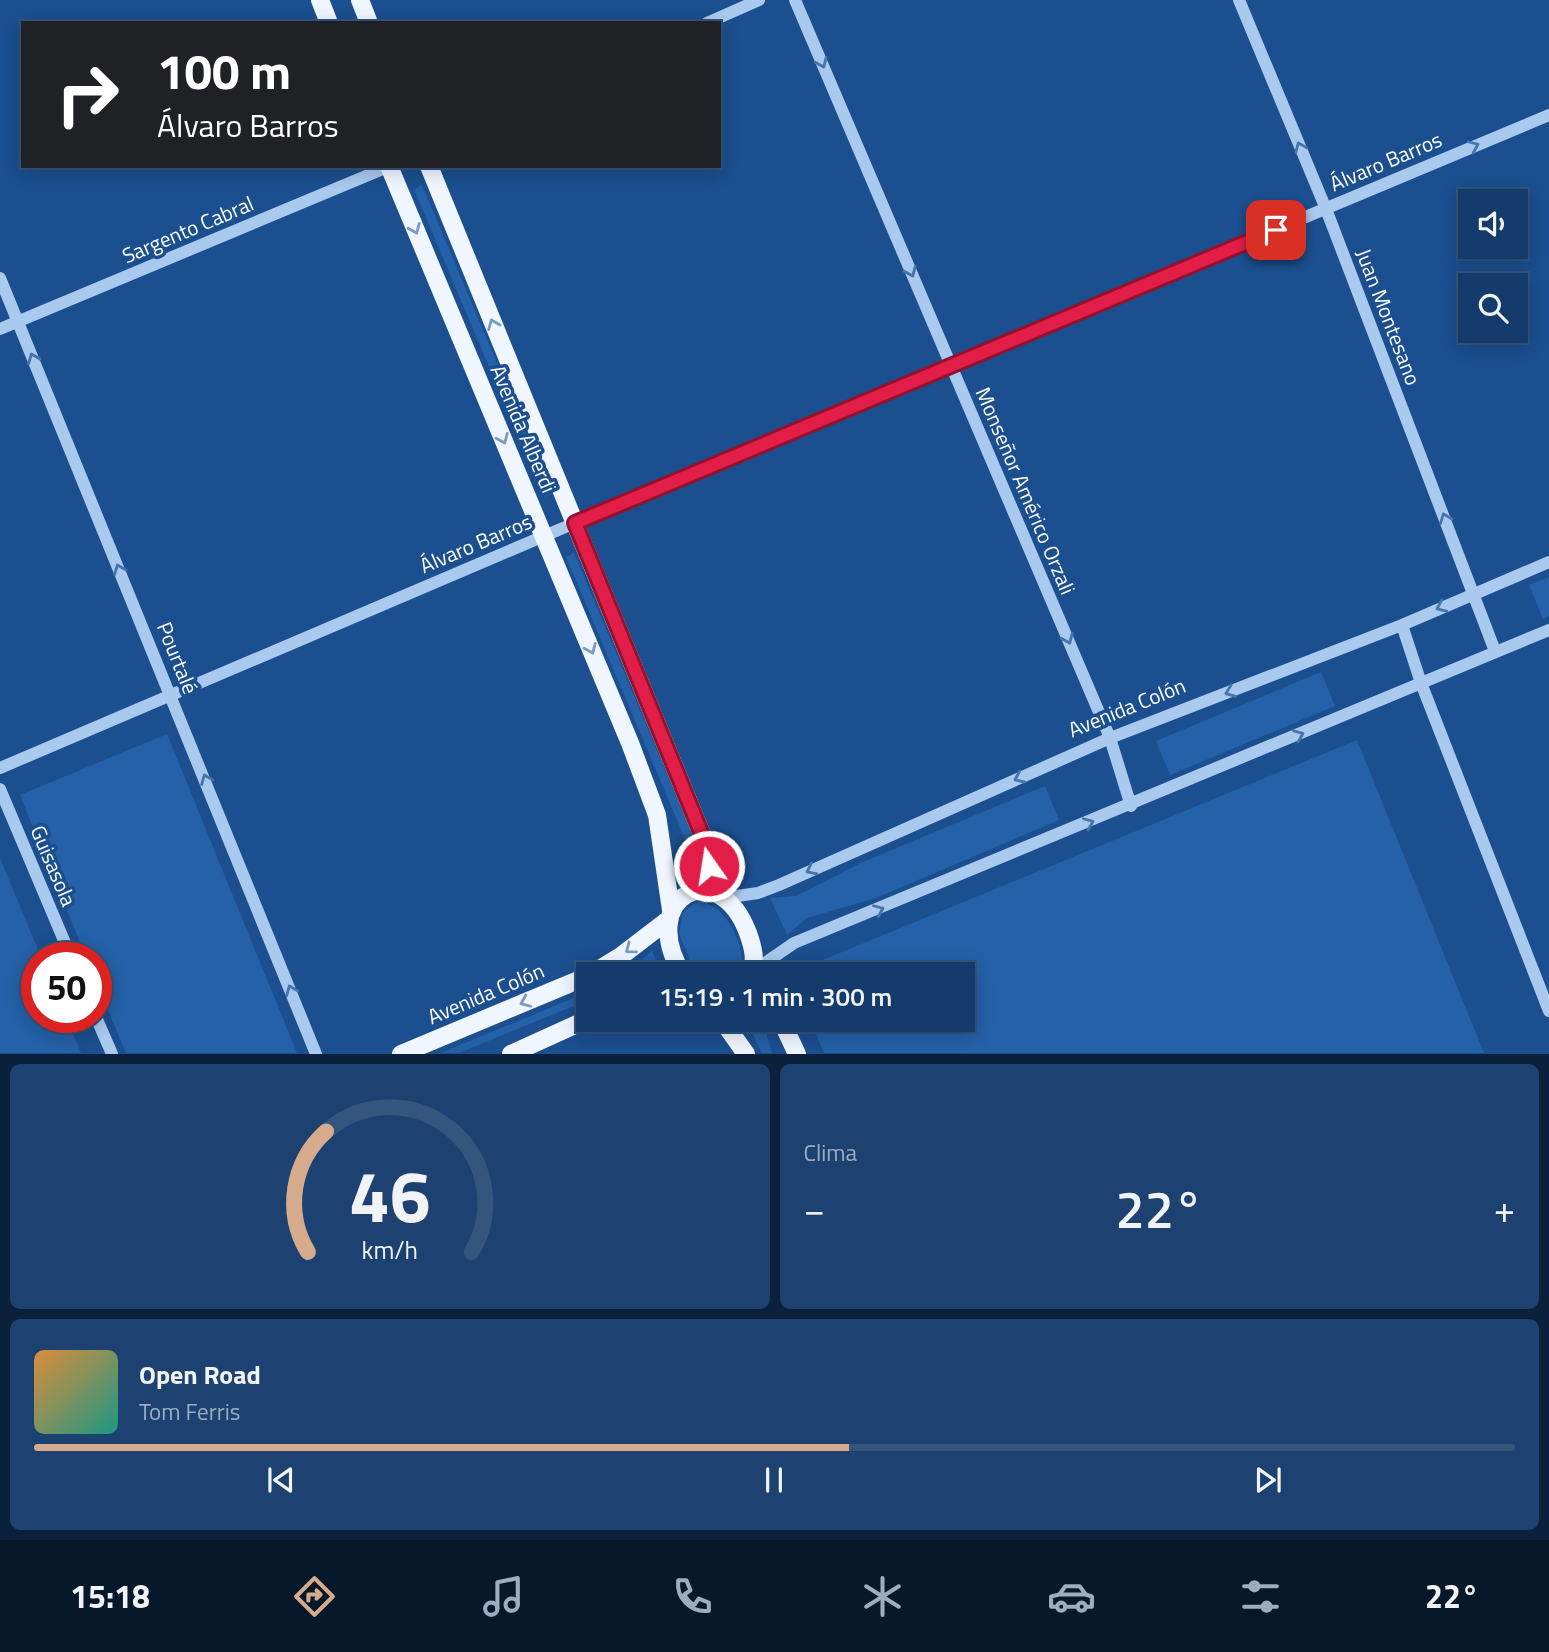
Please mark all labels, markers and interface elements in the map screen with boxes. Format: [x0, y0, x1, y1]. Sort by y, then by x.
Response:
text: 100 m [157, 33, 291, 108]
icon: right [42, 49, 133, 140]
one-way arrow [813, 56, 827, 68]
text: Álvaro Barros [157, 101, 339, 149]
street label: Álvaro Barros [1324, 123, 1447, 199]
one-way arrow [1294, 141, 1308, 153]
one-way arrow [1467, 141, 1479, 155]
street label: Sargento Cabral [117, 187, 258, 271]
map controls [1458, 189, 1528, 343]
button: sound [1458, 189, 1528, 259]
pin [1246, 200, 1306, 260]
icon: arrive [1257, 211, 1295, 249]
one-way arrow [407, 223, 421, 235]
street label: Juan Montesano [1348, 244, 1430, 390]
one-way arrow [903, 265, 917, 277]
button: search [1458, 273, 1528, 343]
one-way arrow [488, 318, 502, 330]
one-way arrow [27, 353, 41, 365]
street label: Avenida Alberdi [483, 360, 565, 498]
street label: Monseñor Américo Orzali [968, 382, 1084, 599]
one-way arrow [495, 432, 509, 444]
street label: Álvaro Barros [414, 505, 537, 581]
one-way arrow [1440, 513, 1454, 525]
one-way arrow [114, 563, 128, 575]
one-way arrow [1436, 599, 1448, 613]
street label: Pourtalé [149, 617, 207, 698]
one-way arrow [1059, 632, 1073, 644]
one-way arrow [583, 642, 597, 654]
street label: Avenida Colón [1063, 669, 1190, 745]
one-way arrow [1224, 683, 1236, 697]
one-way arrow [1291, 729, 1304, 743]
one-way arrow [1014, 770, 1026, 784]
one-way arrow [200, 774, 214, 786]
one-way arrow [1082, 818, 1094, 832]
street label: Guisasola [23, 820, 85, 912]
position arrow [672, 829, 746, 903]
one-way arrow [806, 862, 818, 876]
one-way arrow [872, 905, 884, 919]
one-way arrow [625, 941, 638, 954]
speed limit sign: 50 [21, 942, 112, 1033]
street label: Avenida Colón [422, 954, 549, 1032]
text: 15:19 · 1 min · 300 m [659, 977, 892, 1016]
one-way arrow [285, 985, 299, 997]
one-way arrow [520, 994, 532, 1008]
text: Clima [804, 1135, 857, 1170]
text: 46 [349, 1141, 431, 1251]
text: 22° [1116, 1169, 1203, 1248]
text: − [804, 1180, 825, 1238]
text: + [1494, 1180, 1515, 1238]
text: km/h [361, 1231, 418, 1269]
text: Open Road [139, 1355, 261, 1394]
text: Tom Ferris [139, 1394, 240, 1429]
icon: previous [262, 1461, 300, 1499]
icon: pause [755, 1461, 793, 1499]
icon: next [1249, 1461, 1287, 1499]
text: 15:18 [70, 1572, 150, 1620]
icon: directions [290, 1572, 339, 1621]
icon: music [479, 1572, 528, 1621]
icon: phone [668, 1572, 717, 1621]
icon: climate [858, 1572, 907, 1621]
icon: car [1047, 1572, 1096, 1621]
icon: filters [1236, 1572, 1285, 1621]
text: 22° [1425, 1572, 1479, 1620]

